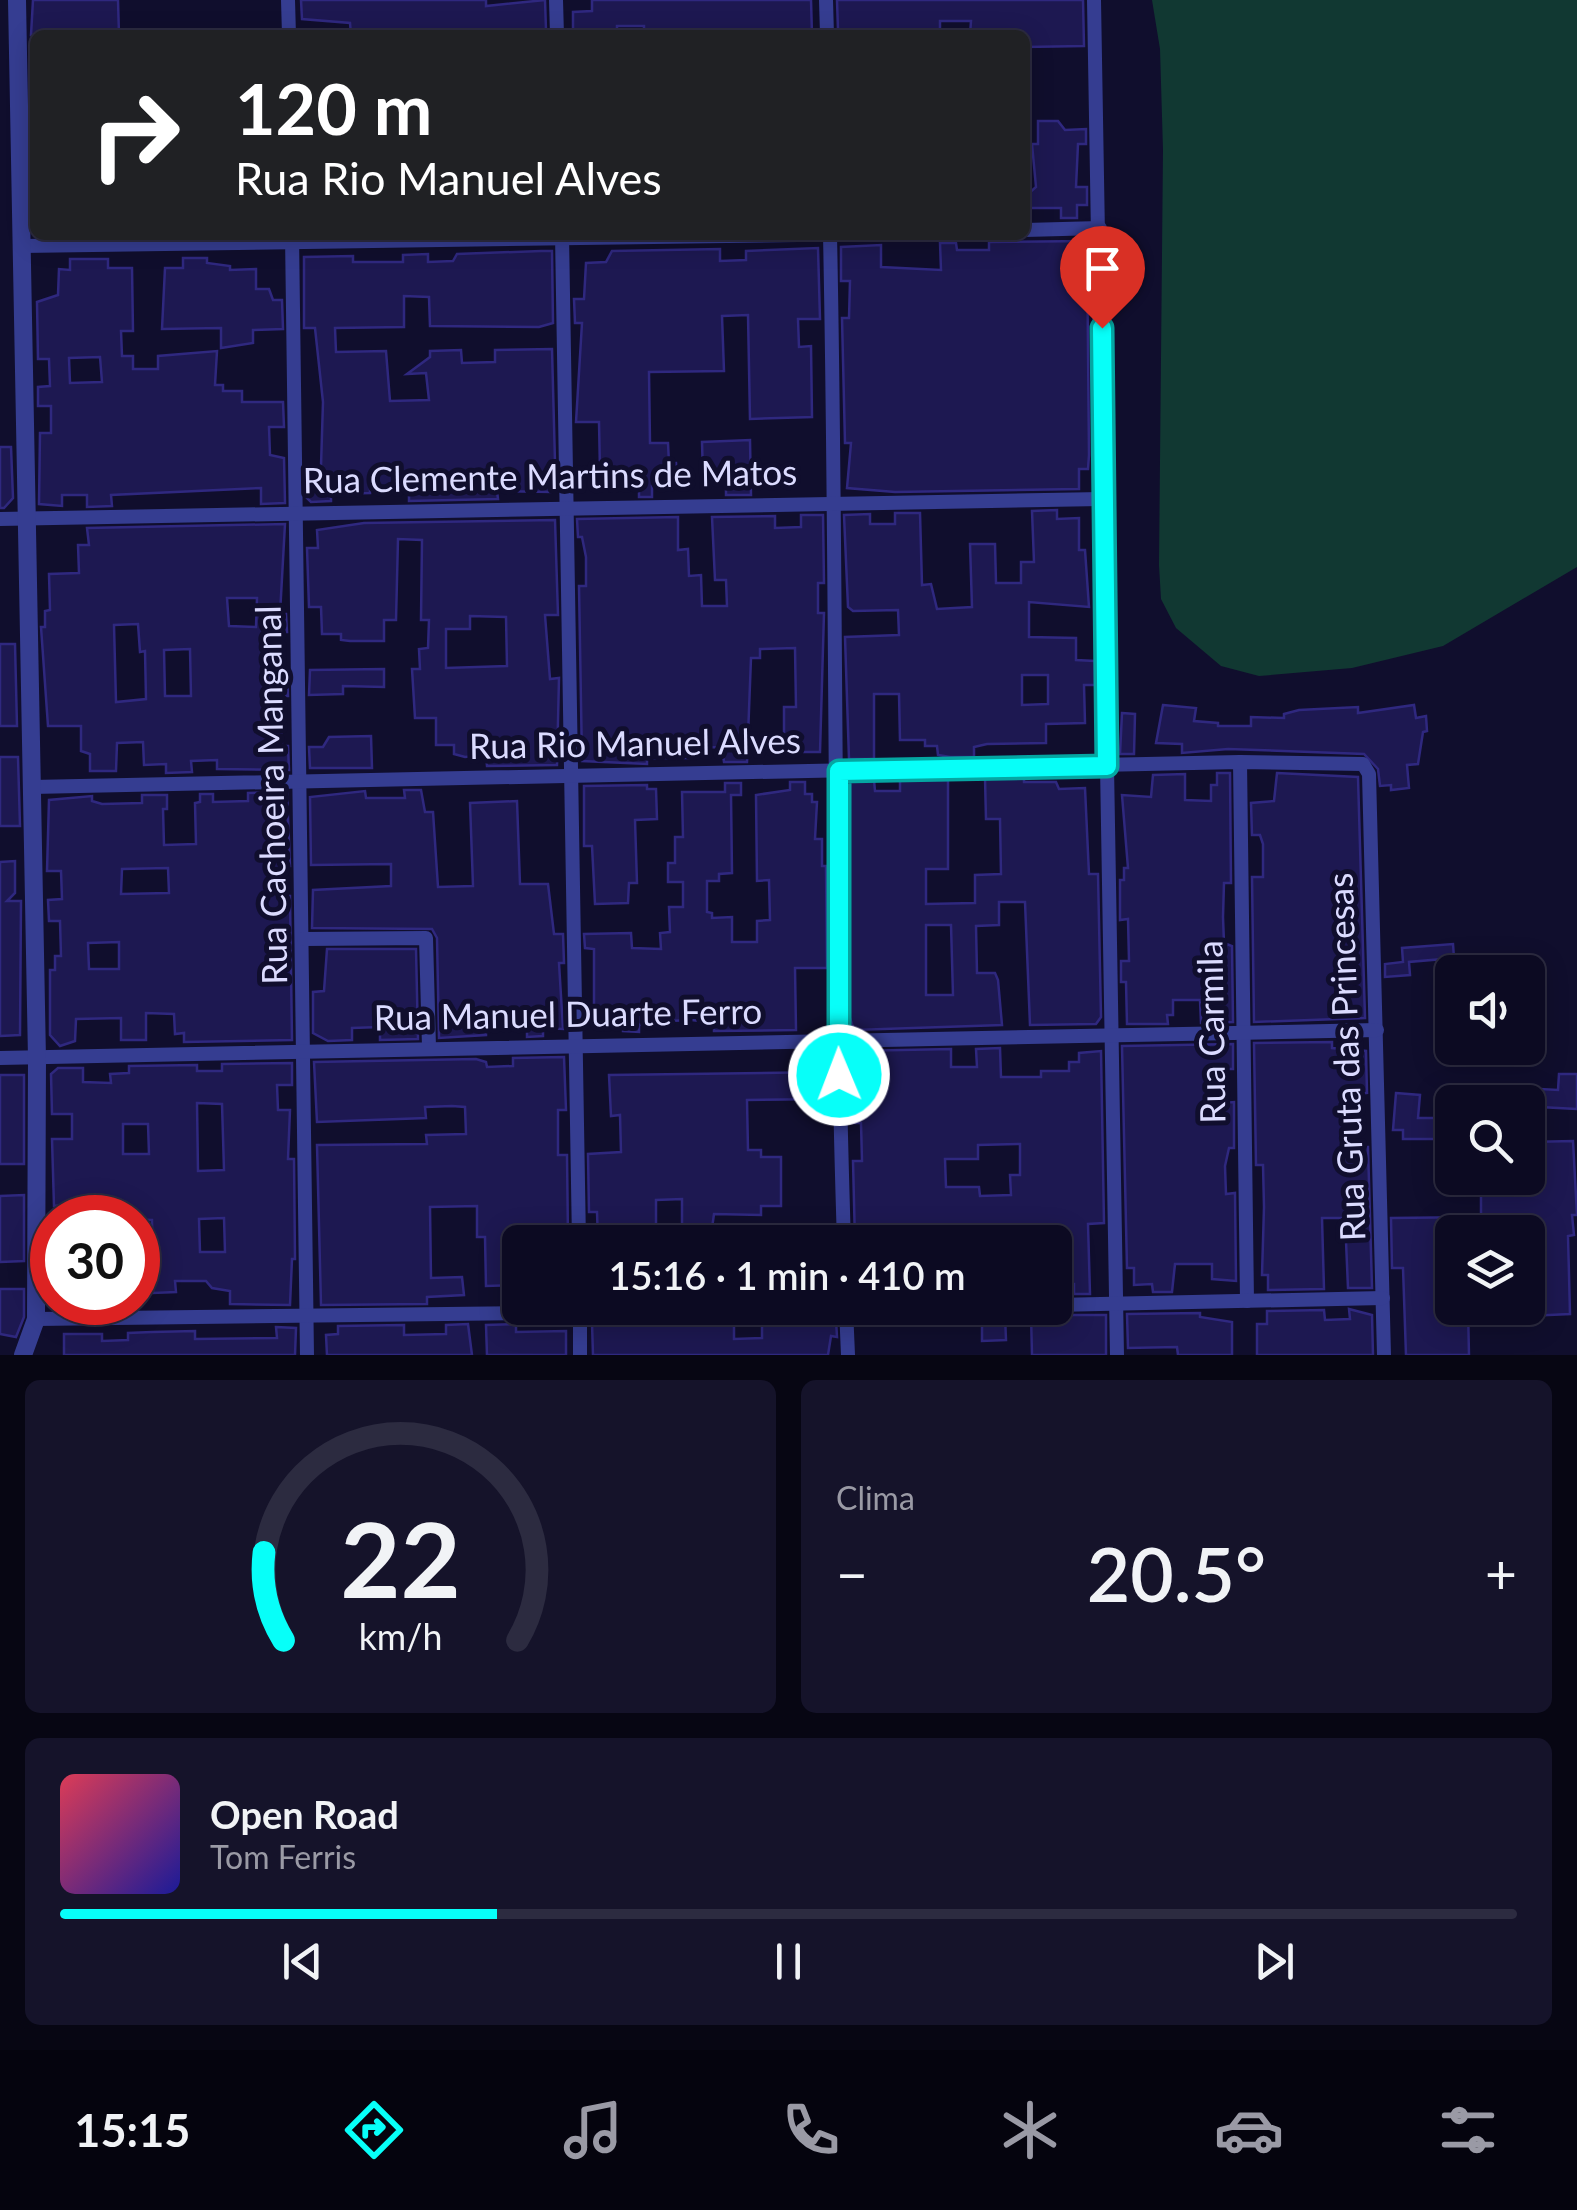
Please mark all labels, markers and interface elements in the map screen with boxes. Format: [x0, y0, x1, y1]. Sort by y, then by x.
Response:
text: 120 m [235, 66, 432, 150]
icon: right [70, 70, 200, 200]
text: Rua Rio Manuel Alves [235, 151, 662, 205]
pin [1060, 226, 1145, 329]
icon: arrive [1075, 241, 1130, 296]
street label: Rua Clemente Martins de Matos [302, 450, 798, 500]
street label: Rua Cachoeira Manganal [246, 605, 294, 985]
street label: Rua Rio Manuel Alves [469, 718, 801, 766]
street label: Rua Gruta das Princesas [1318, 872, 1372, 1242]
street label: Rua Carmila [1187, 940, 1233, 1124]
map controls [1435, 955, 1545, 1325]
button: sound [1435, 955, 1545, 1065]
street label: Rua Manuel Duarte Ferro [373, 989, 763, 1037]
position arrow [787, 1023, 891, 1127]
button: search [1435, 1085, 1545, 1195]
speed limit sign: 30 [30, 1195, 160, 1325]
button: layers [1435, 1215, 1545, 1325]
text: 15:16 · 1 min · 410 m [609, 1252, 965, 1298]
text: Clima [836, 1478, 915, 1517]
text: 22 [340, 1495, 461, 1620]
text: 20.5° [1087, 1528, 1266, 1618]
text: − [836, 1540, 868, 1606]
text: + [1485, 1540, 1517, 1606]
text: km/h [359, 1615, 442, 1658]
text: Open Road [210, 1791, 399, 1837]
text: Tom Ferris [210, 1837, 356, 1876]
icon: previous [275, 1934, 330, 1989]
icon: pause [761, 1934, 816, 1989]
icon: next [1247, 1934, 1302, 1989]
icon: directions [339, 2095, 409, 2165]
icon: music [558, 2095, 628, 2165]
icon: phone [776, 2095, 846, 2165]
icon: climate [995, 2095, 1065, 2165]
icon: car [1214, 2095, 1284, 2165]
icon: filters [1433, 2095, 1503, 2165]
text: 15:15 [74, 2103, 190, 2157]

